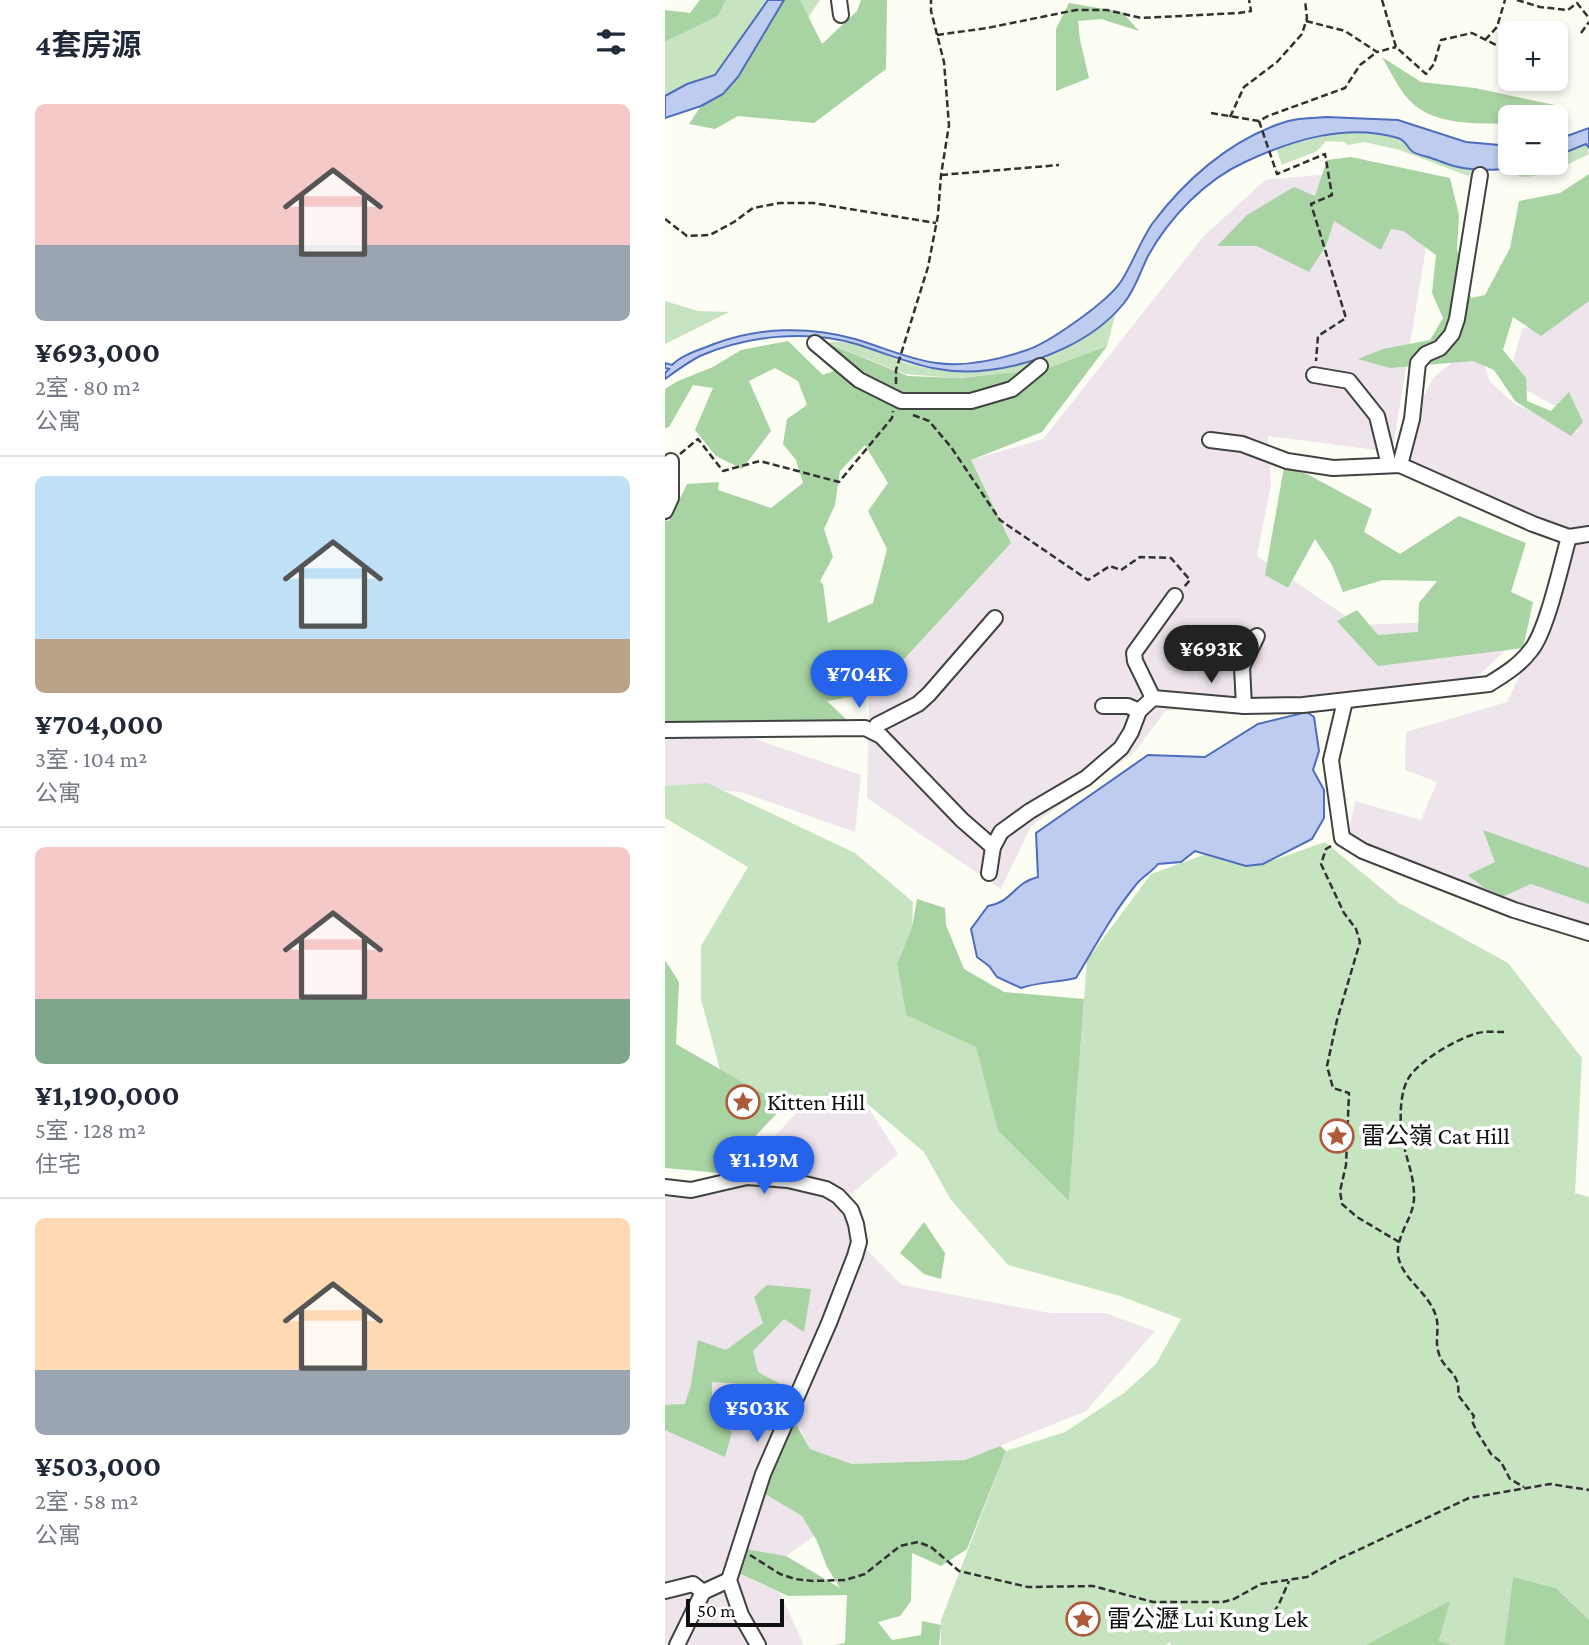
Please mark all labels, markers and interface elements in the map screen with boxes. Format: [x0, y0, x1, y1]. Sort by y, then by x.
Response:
map controls [1498, 21, 1568, 175]
button: + [1498, 21, 1568, 91]
icon: filters [592, 23, 630, 61]
text: 4套房源 [35, 28, 141, 61]
button: − [1498, 105, 1568, 175]
icon: home [270, 149, 396, 275]
text: ¥693,000 [35, 335, 160, 368]
text: 2室 · 80 m² [35, 374, 140, 400]
text: 公寓 [35, 408, 81, 434]
icon: home [270, 521, 396, 647]
pin: ¥693K [1162, 626, 1260, 685]
text: ¥693K [1180, 635, 1242, 661]
pin: ¥704K [810, 650, 908, 710]
text: ¥704K [826, 660, 892, 686]
text: ¥704,000 [35, 707, 163, 740]
text: 3室 · 104 m² [35, 746, 147, 772]
text: 公寓 [35, 780, 81, 806]
icon: home [270, 892, 396, 1018]
text: ¥1,190,000 [35, 1078, 180, 1111]
place icon: Kitten Hill [724, 1083, 762, 1121]
place label: Kitten Hill [767, 1088, 865, 1115]
text: 5室 · 128 m² [35, 1117, 146, 1143]
place icon: 雷公嶺 Cat Hill [1318, 1117, 1356, 1155]
place label: 雷公嶺 Cat Hill [1361, 1122, 1510, 1149]
pin: ¥1.19M [707, 1136, 821, 1196]
text: ¥1.19M [729, 1146, 799, 1172]
text: 住宅 [35, 1151, 81, 1177]
icon: home [270, 1263, 396, 1389]
pin: ¥503K [708, 1384, 806, 1444]
text: ¥503K [725, 1394, 789, 1420]
text: ¥503,000 [35, 1449, 161, 1482]
text: 2室 · 58 m² [35, 1488, 138, 1514]
text: 公寓 [35, 1522, 81, 1548]
scale bar [686, 1596, 784, 1628]
text: 50 m [697, 1600, 736, 1621]
place icon: 雷公瀝 Lui Kung Lek [1064, 1600, 1102, 1638]
place label: 雷公瀝 Lui Kung Lek [1107, 1605, 1308, 1632]

